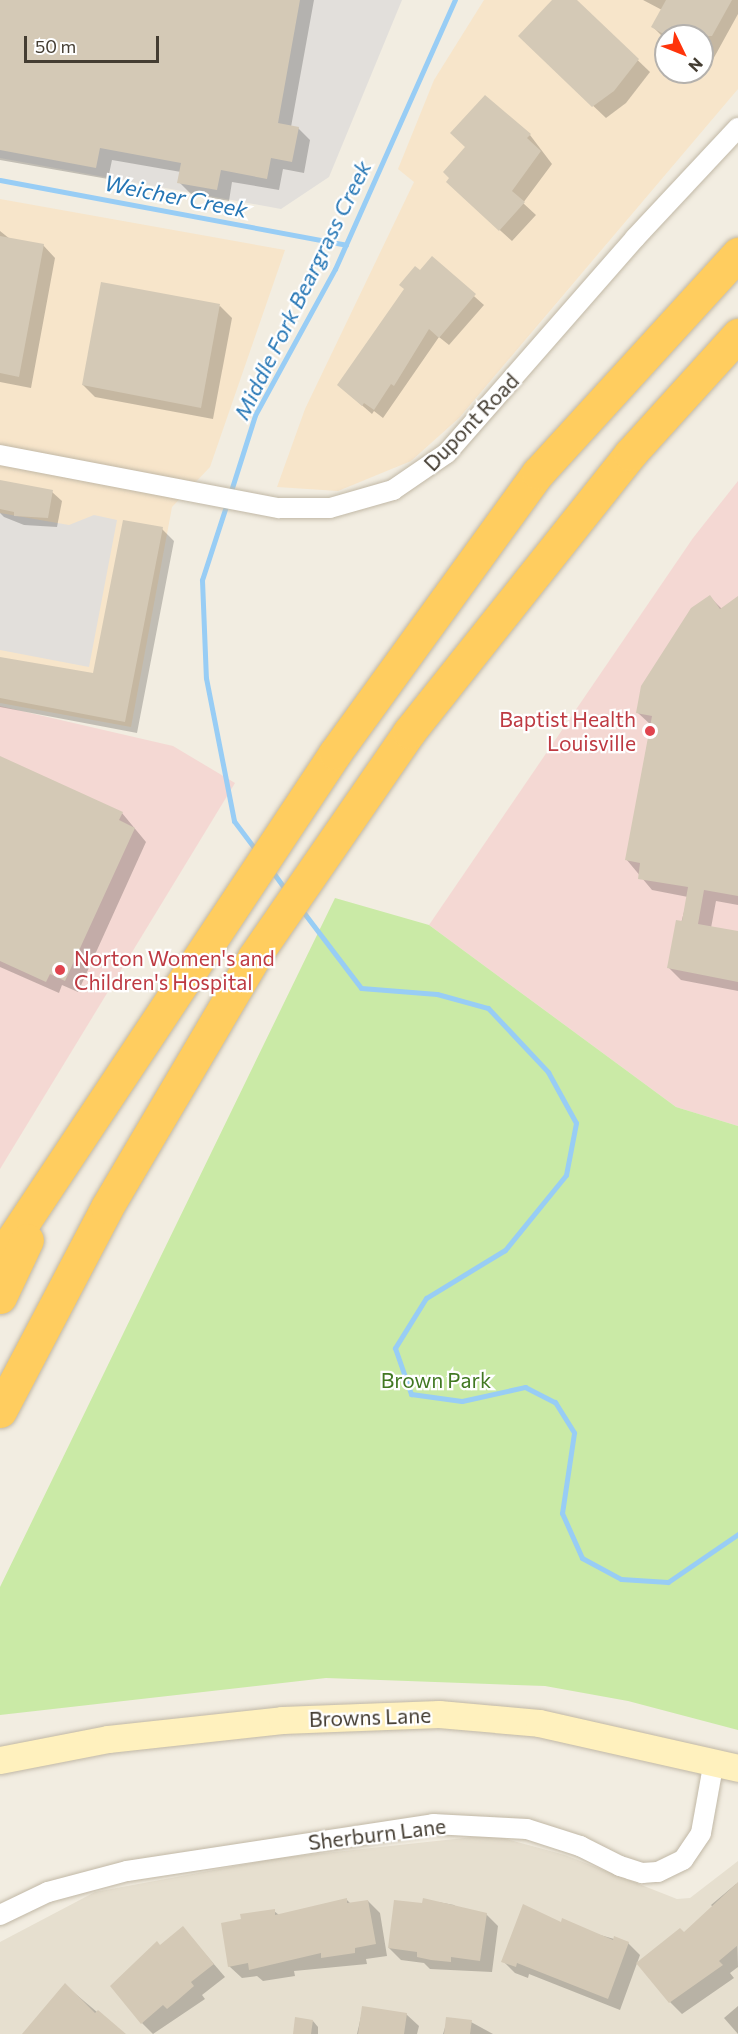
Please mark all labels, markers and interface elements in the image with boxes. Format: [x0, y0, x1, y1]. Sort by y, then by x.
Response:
scale bar [27, 24, 162, 62]
north arrow [654, 24, 714, 84]
text: 50 m [35, 35, 76, 57]
text: N [685, 54, 707, 76]
water label: Middle Fork Beargrass Creek [228, 156, 376, 424]
water label: Weicher Creek [102, 169, 250, 223]
street label: Dupont Road [418, 368, 524, 476]
place label: Baptist Health Louisville [499, 706, 636, 756]
marker: Baptist Health Louisville [641, 722, 659, 740]
place label: Norton Women's and Children's Hospital [74, 945, 275, 995]
marker: Norton Women's and Children's Hospital [51, 961, 69, 979]
park label: Brown Park [381, 1367, 491, 1393]
street label: Browns Lane [308, 1702, 432, 1732]
street label: Sherburn Lane [307, 1813, 447, 1855]

